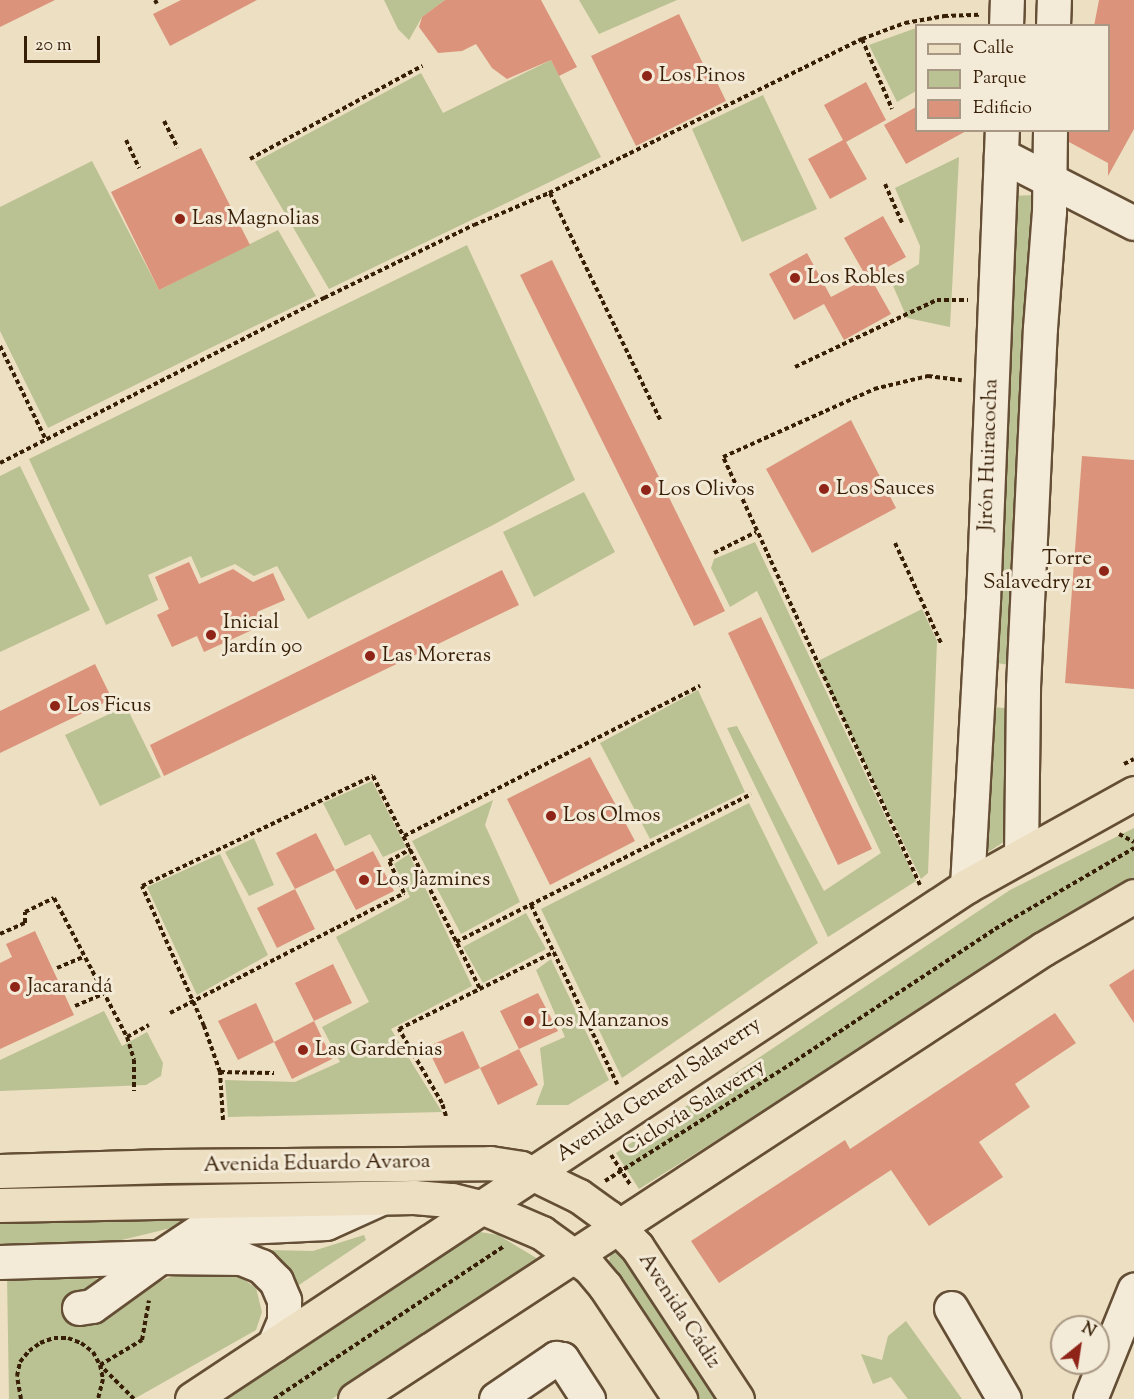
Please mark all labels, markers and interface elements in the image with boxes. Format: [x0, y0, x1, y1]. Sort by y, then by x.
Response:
scale bar [27, 24, 104, 62]
legend [915, 24, 1110, 132]
text: 20 m [35, 33, 72, 59]
text: Calle [973, 36, 1014, 62]
place label: Los Pinos [659, 63, 745, 89]
text: Parque [973, 66, 1026, 92]
marker: Los Pinos [640, 69, 654, 83]
text: Edificio [973, 96, 1032, 122]
place label: Las Magnolias [192, 206, 319, 232]
marker: Las Magnolias [173, 212, 187, 226]
place label: Los Robles [807, 265, 905, 291]
marker: Los Robles [788, 271, 802, 285]
street label: Jirón Huiracocha [974, 378, 1004, 532]
place label: Los Sauces [836, 476, 934, 502]
place label: Los Olivos [658, 477, 755, 503]
marker: Los Sauces [817, 482, 831, 496]
marker: Los Olivos [639, 483, 653, 497]
place label: Torre Salavedry 21 [983, 546, 1092, 596]
marker: Torre Salavedry 21 [1097, 564, 1111, 578]
place label: Inicial Jardín 90 [223, 610, 302, 660]
marker: Inicial Jardín 90 [204, 628, 218, 642]
place label: Las Moreras [382, 643, 491, 669]
marker: Las Moreras [363, 649, 377, 663]
place label: Los Ficus [67, 693, 151, 719]
marker: Los Ficus [48, 699, 62, 713]
place label: Los Olmos [563, 803, 661, 829]
marker: Los Olmos [544, 809, 558, 823]
place label: Los Jazmines [376, 867, 490, 893]
marker: Los Jazmines [357, 873, 371, 887]
place label: Jacarandá [27, 974, 113, 1000]
marker: Jacarandá [8, 980, 22, 994]
place label: Los Manzanos [541, 1008, 669, 1034]
street label: Avenida General Salaverry [552, 1012, 766, 1168]
marker: Los Manzanos [522, 1014, 536, 1028]
place label: Las Gardenias [315, 1037, 442, 1063]
marker: Las Gardenias [296, 1043, 310, 1057]
street label: Ciclovía Salaverry [618, 1054, 770, 1162]
street label: Avenida Eduardo Avaroa [203, 1149, 431, 1179]
street label: Avenida Cádiz [632, 1249, 726, 1373]
north arrow [1050, 1315, 1110, 1375]
text: N [1077, 1318, 1100, 1344]

